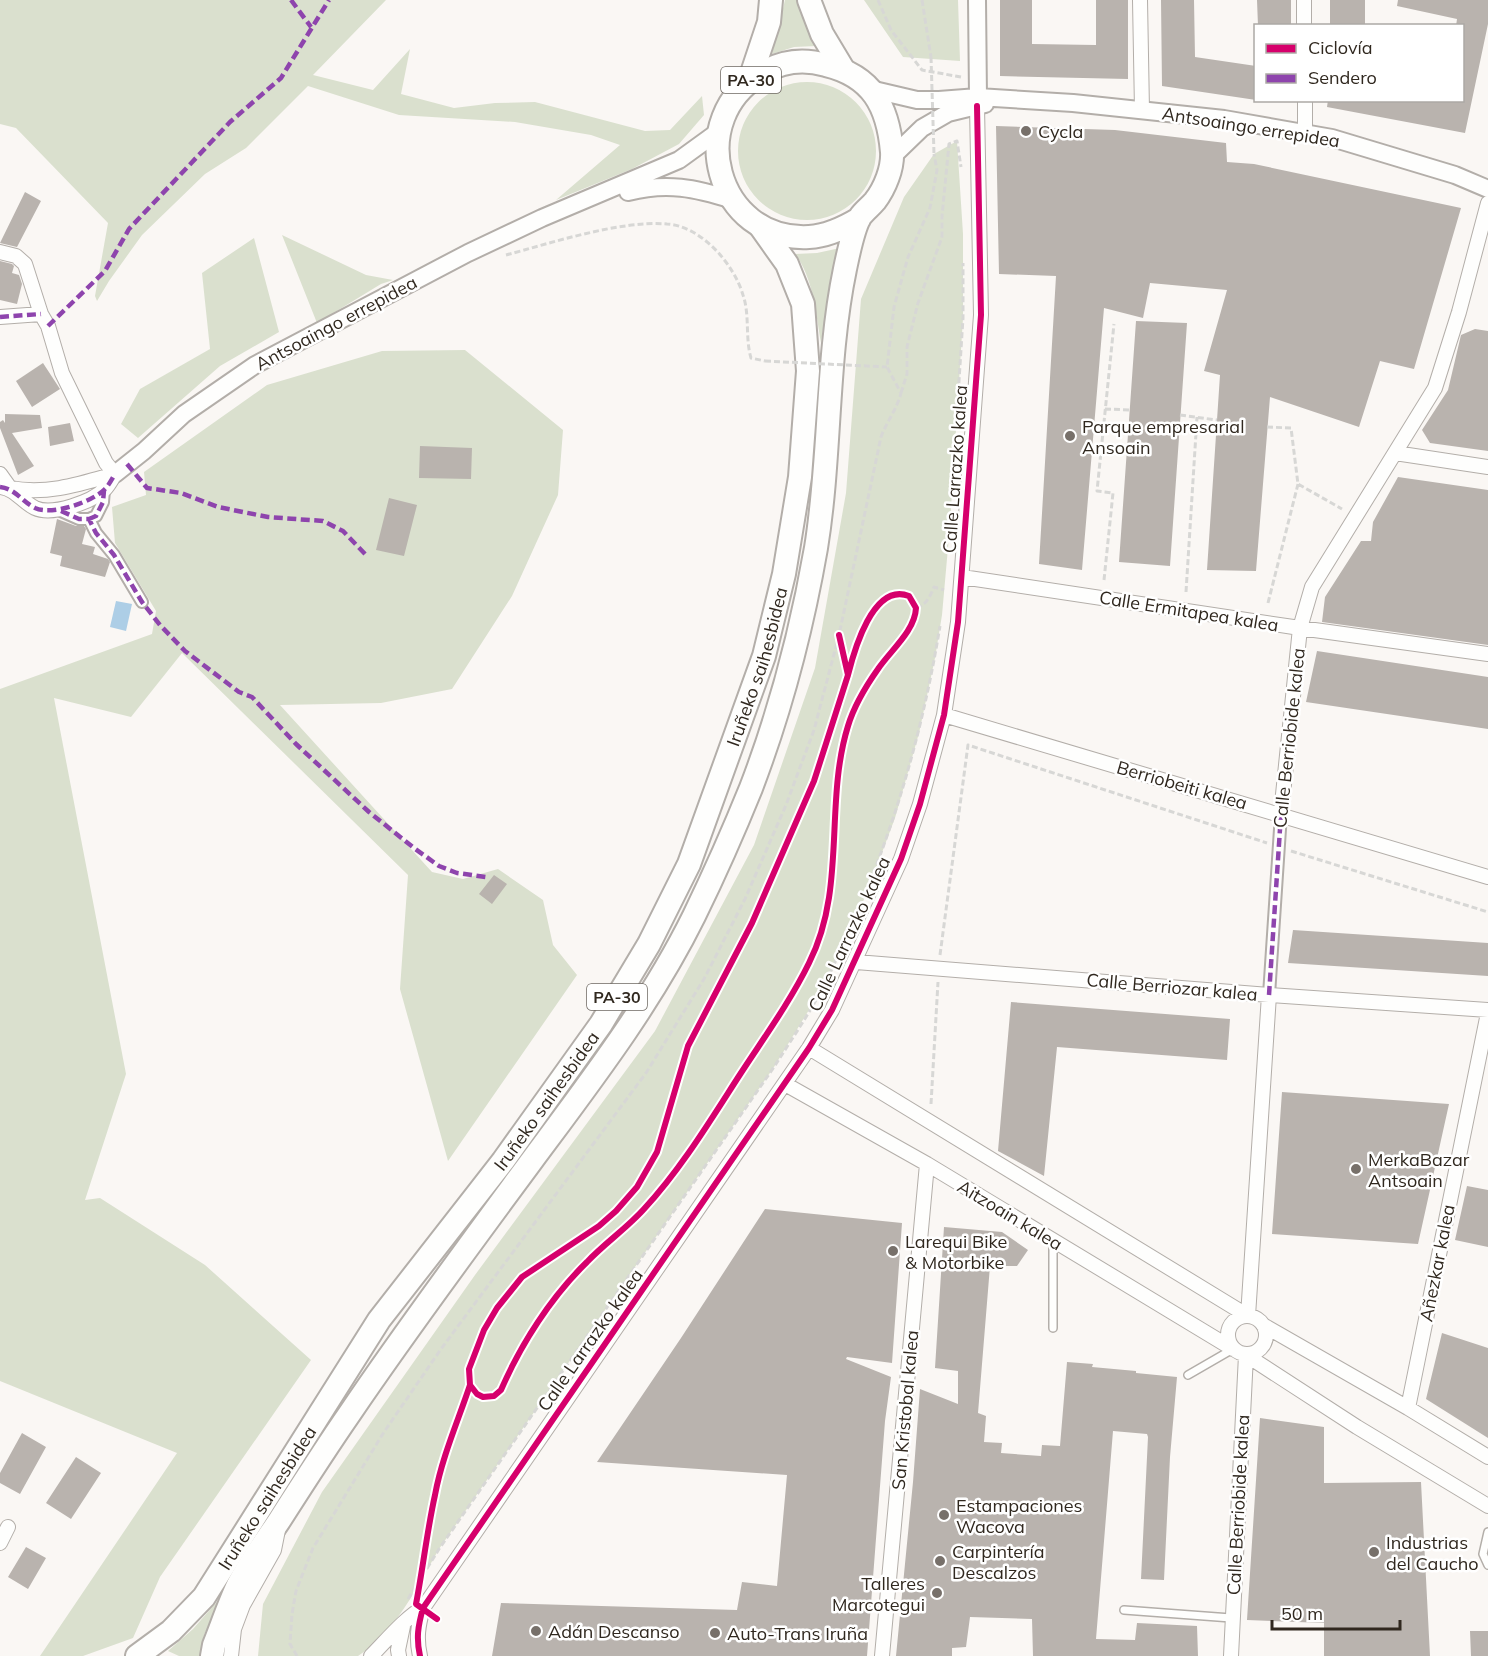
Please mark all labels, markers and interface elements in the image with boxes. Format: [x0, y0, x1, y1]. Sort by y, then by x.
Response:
legend [1254, 24, 1464, 102]
text: Ciclovía [1308, 36, 1373, 59]
text: Sendero [1308, 66, 1377, 89]
road number: PA-30 [721, 67, 781, 93]
street label: Antsoaingo errepidea [1160, 102, 1342, 152]
place label: Cycla [1038, 120, 1083, 143]
marker: Cycla [1019, 124, 1033, 138]
street label: Antsoaingo errepidea [251, 271, 421, 375]
street label: Calle Larrazko kalea [938, 384, 972, 554]
place label: Parque empresarial Ansoain [1082, 415, 1244, 459]
marker: Parque empresarial Ansoain [1063, 429, 1077, 443]
street label: Iruñeko saihesbidea [721, 585, 792, 749]
street label: Calle Ermitapea kalea [1098, 585, 1280, 637]
street label: Calle Berriobide kalea [1268, 647, 1310, 829]
street label: Berriobeiti kalea [1114, 755, 1250, 815]
street label: Calle Larrazko kalea [803, 853, 895, 1015]
street label: Calle Berriozar kalea [1086, 968, 1258, 1006]
road number: PA-30 [587, 984, 647, 1010]
street label: Iruñeko saihesbidea [489, 1027, 604, 1175]
place label: MerkaBazar Antsoain [1368, 1148, 1470, 1192]
marker: MerkaBazar Antsoain [1349, 1162, 1363, 1176]
street label: Aitzoain kalea [953, 1175, 1067, 1255]
street label: Añezkar kalea [1414, 1202, 1460, 1324]
place label: Larequi Bike & Motorbike [905, 1230, 1007, 1274]
marker: Larequi Bike & Motorbike [886, 1244, 900, 1258]
street label: Calle Larrazko kalea [532, 1264, 648, 1416]
street label: San Kristobal kalea [887, 1329, 923, 1491]
street label: Calle Berriobide kalea [1222, 1414, 1254, 1596]
street label: Iruñeko saihesbidea [213, 1421, 321, 1574]
place label: Estampaciones Wacova [956, 1494, 1083, 1538]
marker: Estampaciones Wacova [937, 1508, 951, 1522]
place label: Industrias del Caucho [1386, 1531, 1479, 1575]
place label: Carpintería Descalzos [952, 1540, 1045, 1584]
marker: Industrias del Caucho [1367, 1545, 1381, 1559]
marker: Carpintería Descalzos [933, 1554, 947, 1568]
place label: Talleres Marcotegui [832, 1572, 925, 1616]
marker: Talleres Marcotegui [930, 1586, 944, 1600]
scale bar [1272, 1593, 1400, 1631]
text: 50 m [1281, 1602, 1323, 1625]
place label: Adán Descanso [548, 1620, 680, 1643]
place label: Auto-Trans Iruña [727, 1622, 868, 1645]
marker: Adán Descanso [529, 1624, 543, 1638]
marker: Auto-Trans Iruña [708, 1626, 722, 1640]

